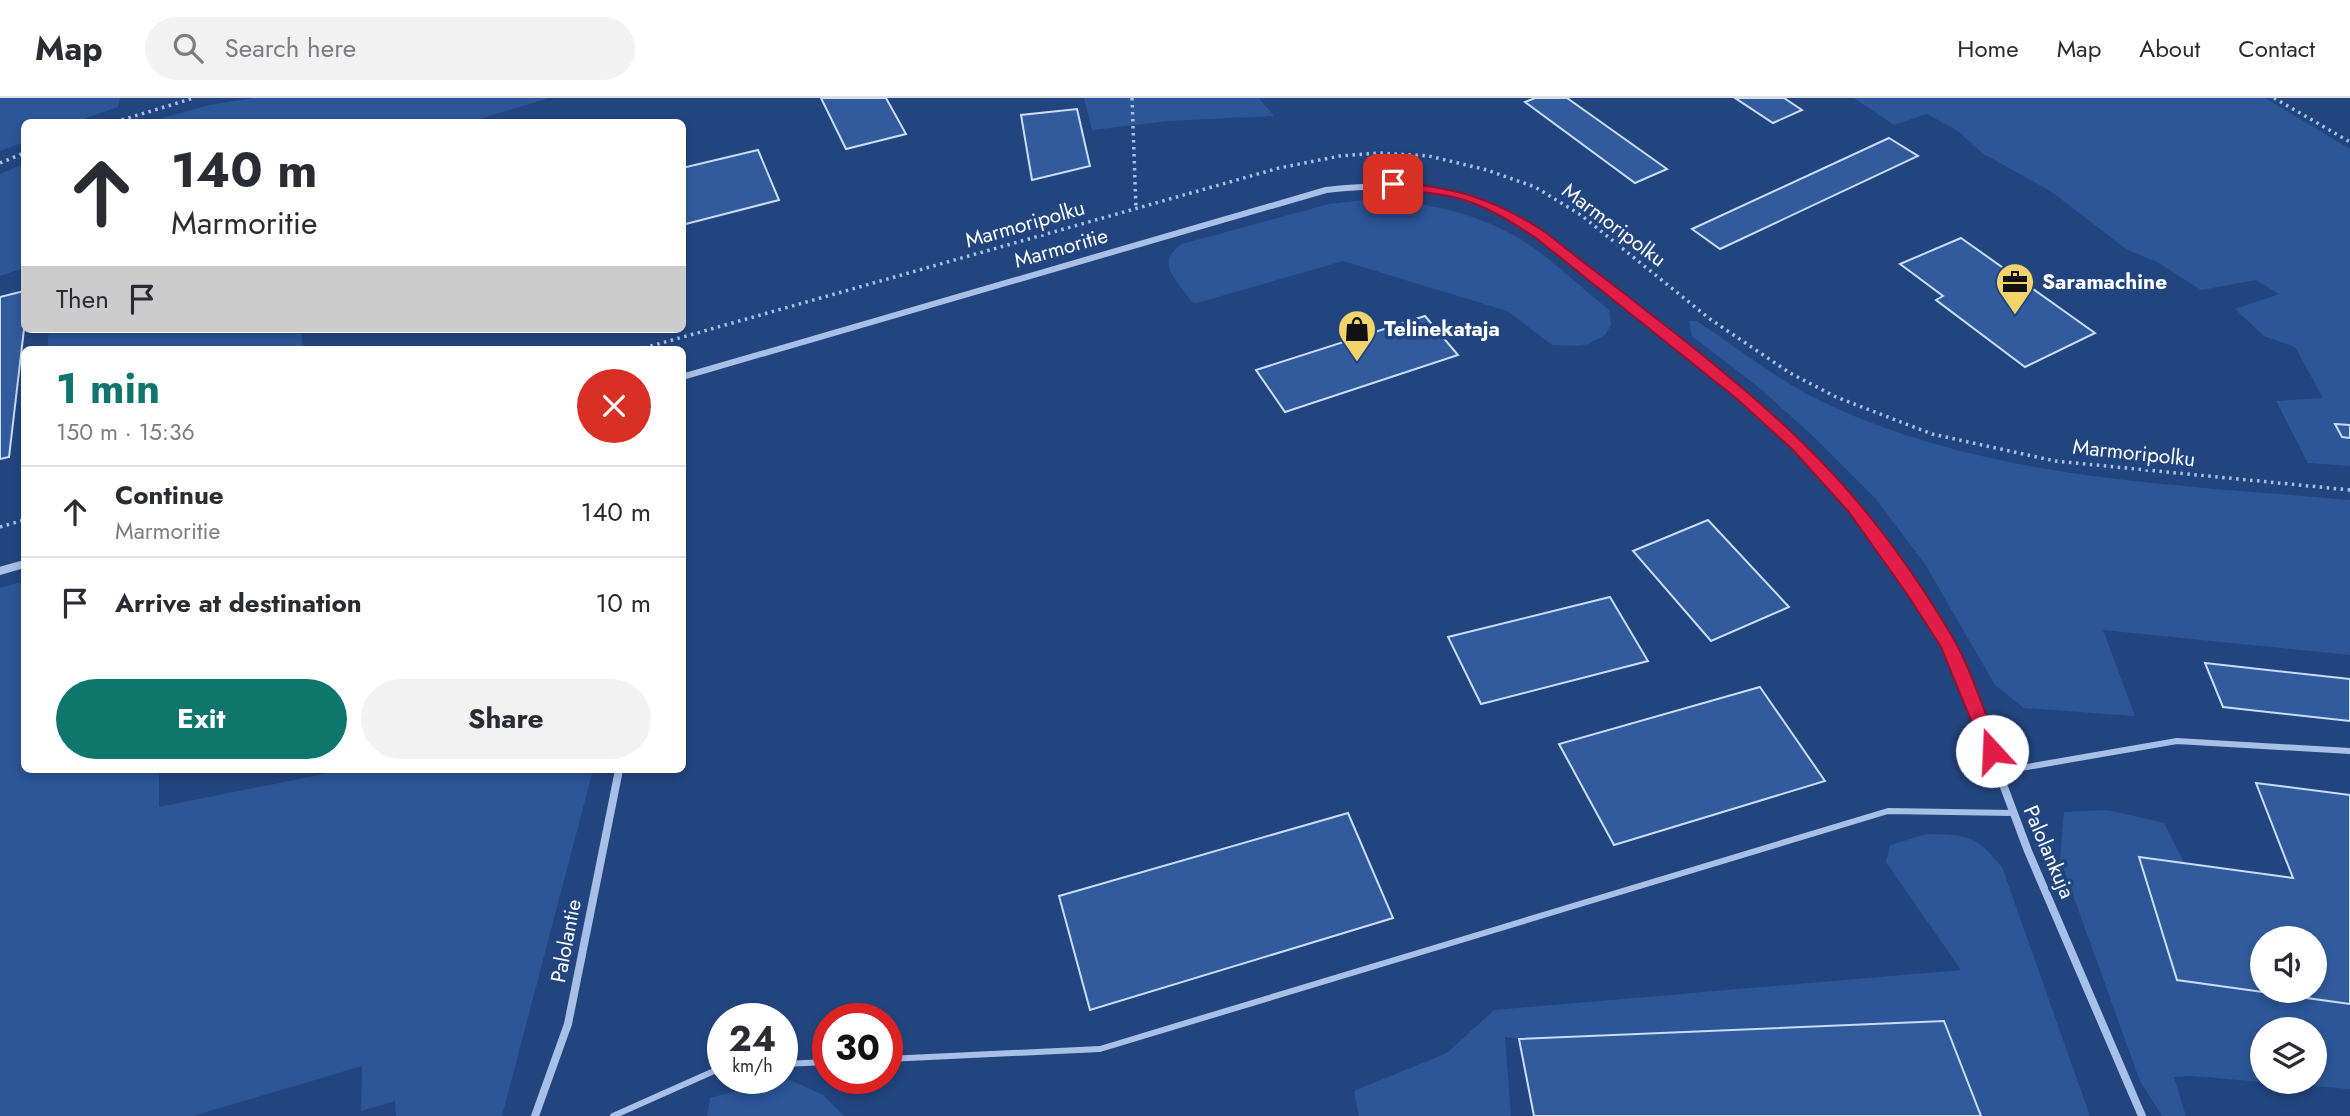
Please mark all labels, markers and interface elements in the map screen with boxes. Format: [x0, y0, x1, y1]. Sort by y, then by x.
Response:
search box [145, 17, 635, 80]
text: Map [35, 25, 103, 72]
icon: search [169, 29, 207, 67]
text: Search here [225, 29, 356, 67]
text: Home [1957, 31, 2019, 66]
text: Map [2057, 31, 2101, 66]
text: About [2139, 31, 2200, 66]
text: Contact [2238, 31, 2315, 66]
text: 140 m [171, 135, 317, 205]
icon: ahead [56, 147, 147, 238]
pin [1363, 154, 1423, 214]
icon: arrive [1374, 165, 1412, 203]
street label: Marmoripolku [1556, 176, 1672, 274]
street label: Marmoripolku [962, 193, 1088, 255]
text: Marmoritie [171, 200, 318, 246]
street label: Marmoritie [1011, 220, 1112, 276]
office icon: Saramachine [1994, 261, 2036, 316]
place label: Saramachine [2042, 267, 2167, 297]
text: Then [56, 280, 109, 318]
icon: arrive [123, 280, 161, 318]
shop icon: Telinekataja [1336, 308, 1378, 363]
place label: Telinekataja [1384, 314, 1500, 344]
text: 1 min [56, 358, 160, 419]
button: close [577, 369, 651, 443]
text: 150 m · 15:36 [56, 415, 195, 449]
street label: Marmoripolku [2071, 432, 2197, 474]
text: Continue [115, 476, 224, 514]
icon: ahead [56, 493, 94, 531]
text: 140 m [580, 493, 651, 531]
text: Marmoritie [115, 514, 220, 548]
icon: arrive [56, 584, 94, 622]
text: Arrive at destination [115, 584, 362, 622]
text: 10 m [596, 584, 651, 622]
button: Exit [56, 679, 347, 759]
button: Share [361, 679, 651, 759]
position arrow [1955, 714, 2029, 788]
street label: Palolankuja [2016, 801, 2082, 903]
street label: Palolantie [543, 896, 589, 985]
map controls [2250, 926, 2327, 1094]
button: sound [2250, 926, 2327, 1003]
speed limit sign: 30 [812, 1003, 903, 1094]
text: 24 [729, 1014, 776, 1064]
button: layers [2250, 1017, 2327, 1094]
text: km/h [732, 1053, 773, 1079]

